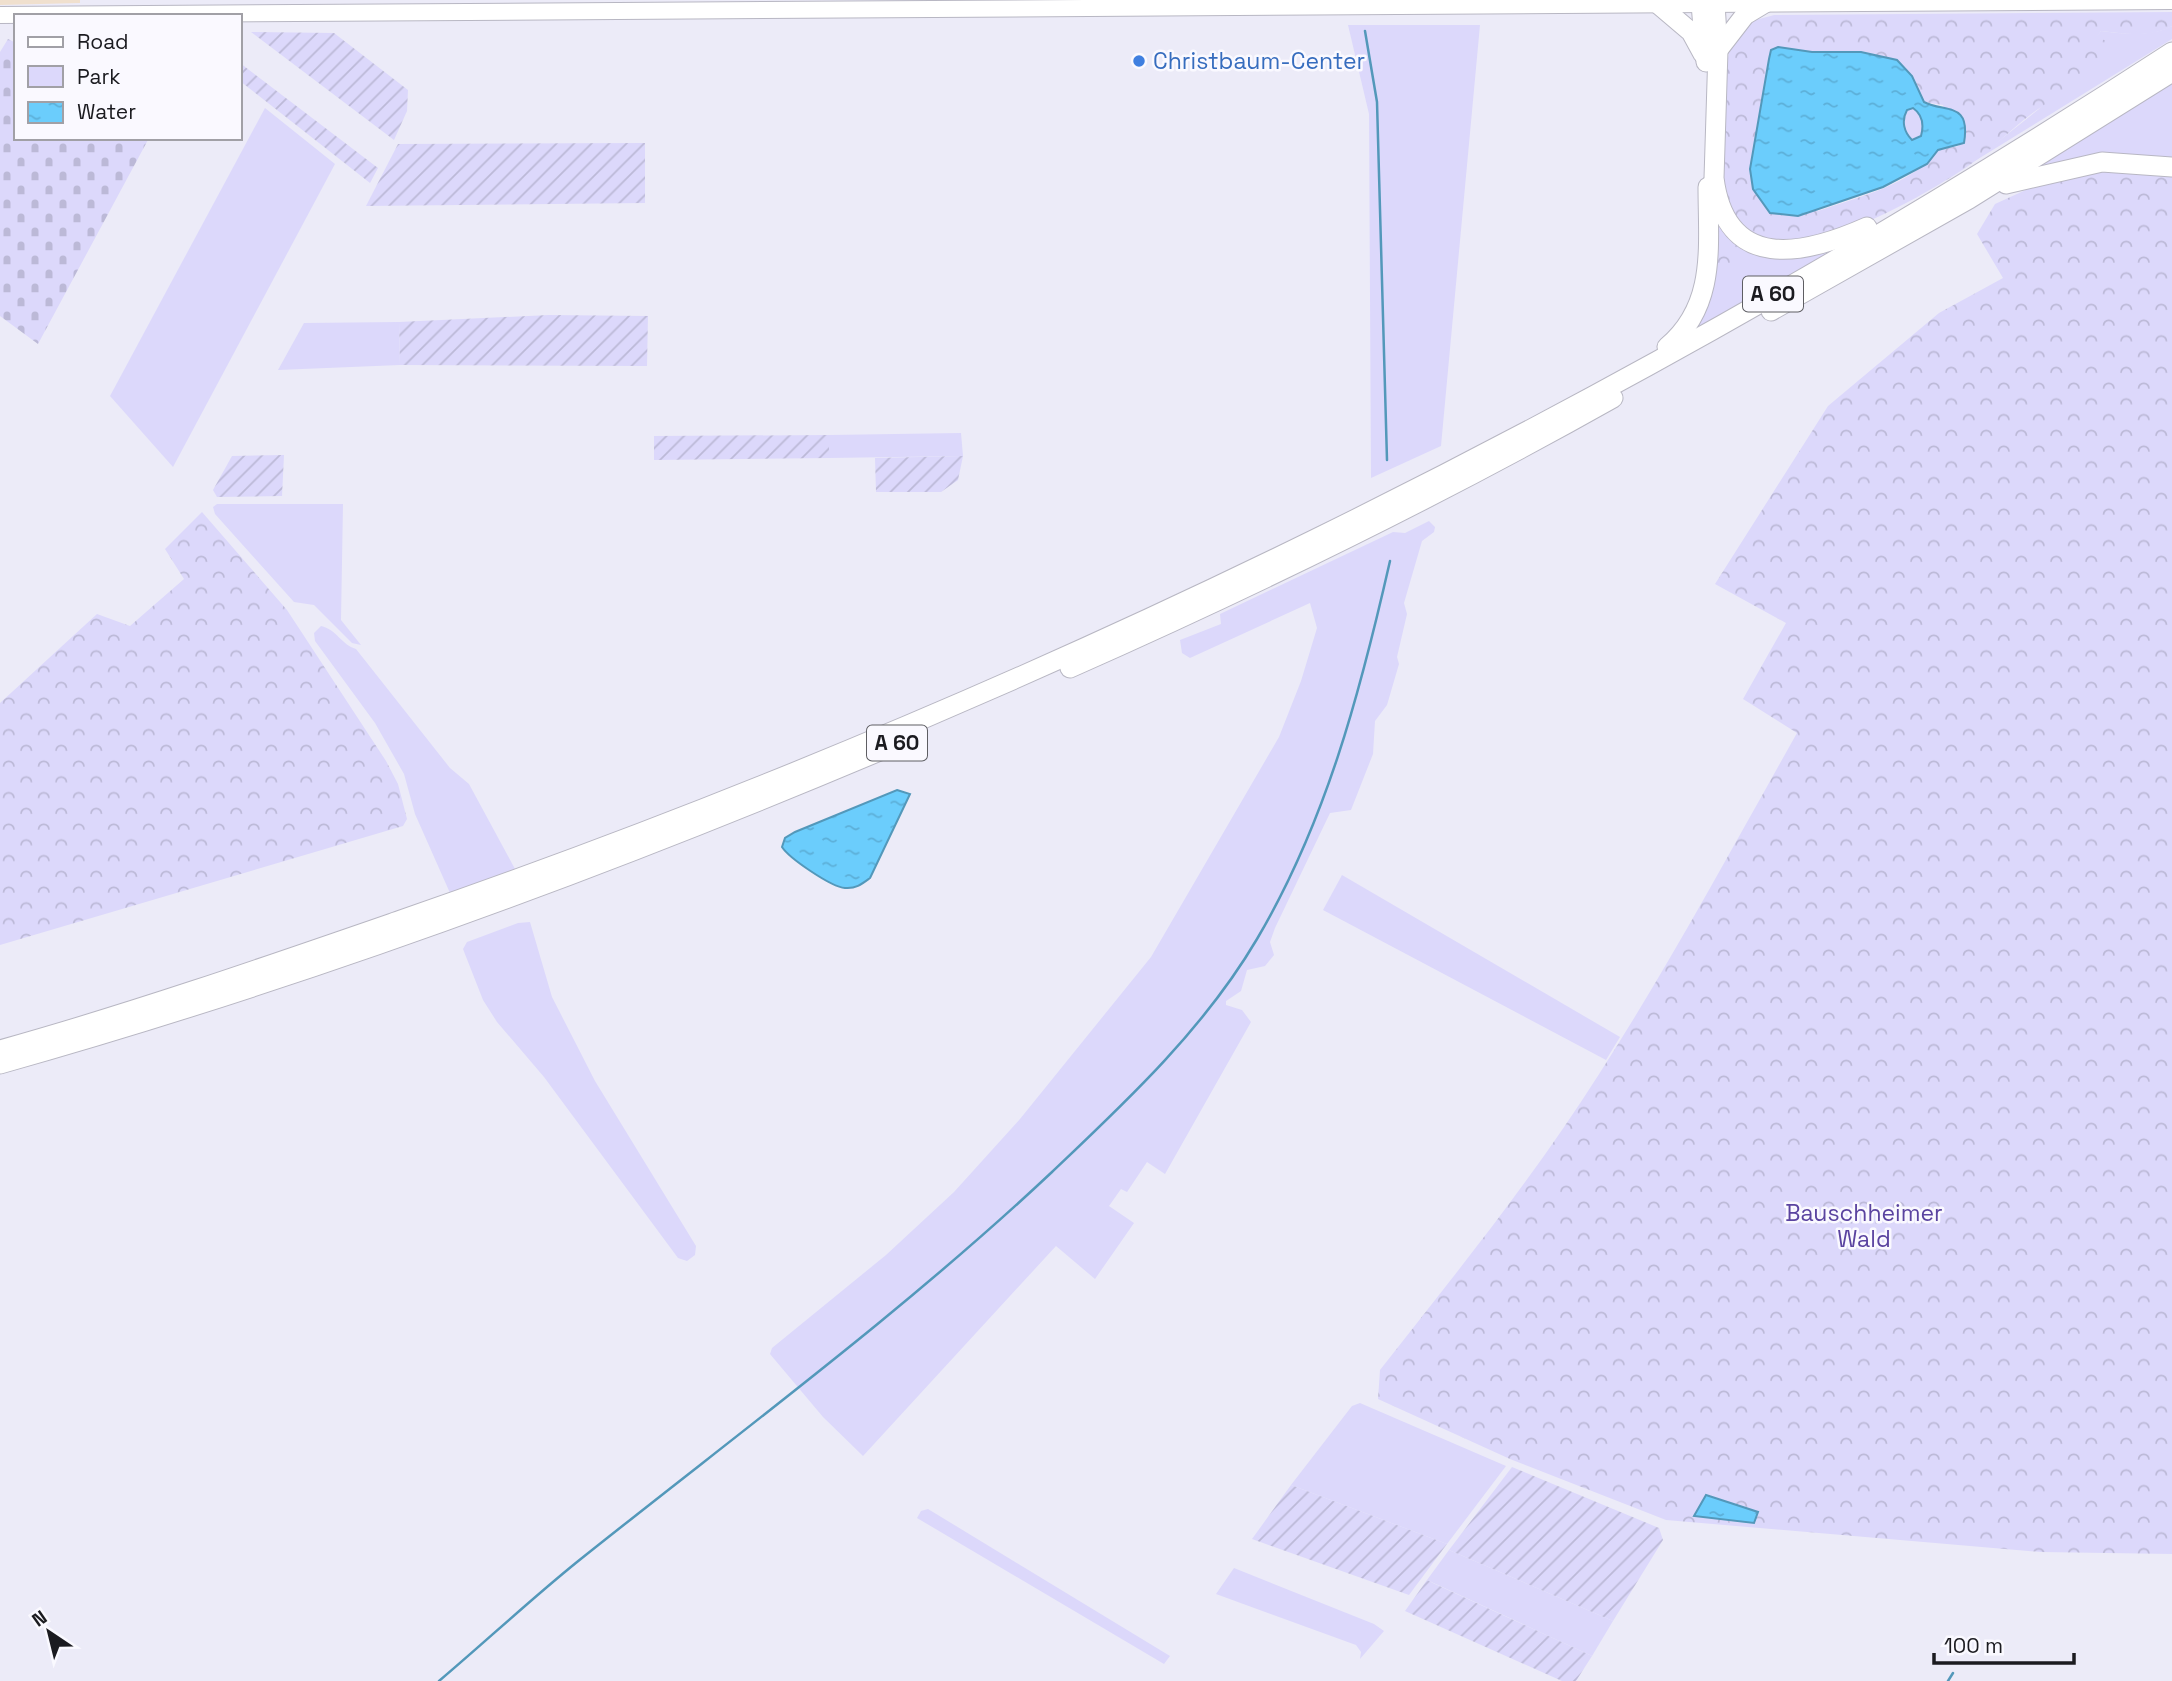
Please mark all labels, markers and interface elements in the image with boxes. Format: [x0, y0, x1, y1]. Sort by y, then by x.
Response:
legend [14, 14, 242, 140]
text: Road [77, 28, 129, 55]
place label: Christbaum-Center [1153, 46, 1365, 76]
marker: Christbaum-Center [1131, 53, 1147, 69]
text: Park [77, 63, 121, 90]
text: Water [77, 98, 136, 125]
road number: A 60 [1743, 276, 1803, 312]
road number: A 60 [867, 726, 927, 760]
park label: Bauschheimer Wald [1785, 1198, 1943, 1254]
north arrow [14, 1597, 84, 1667]
text: N [27, 1605, 52, 1632]
scale bar [1934, 1622, 2074, 1666]
text: 100 m [1944, 1632, 2003, 1659]

